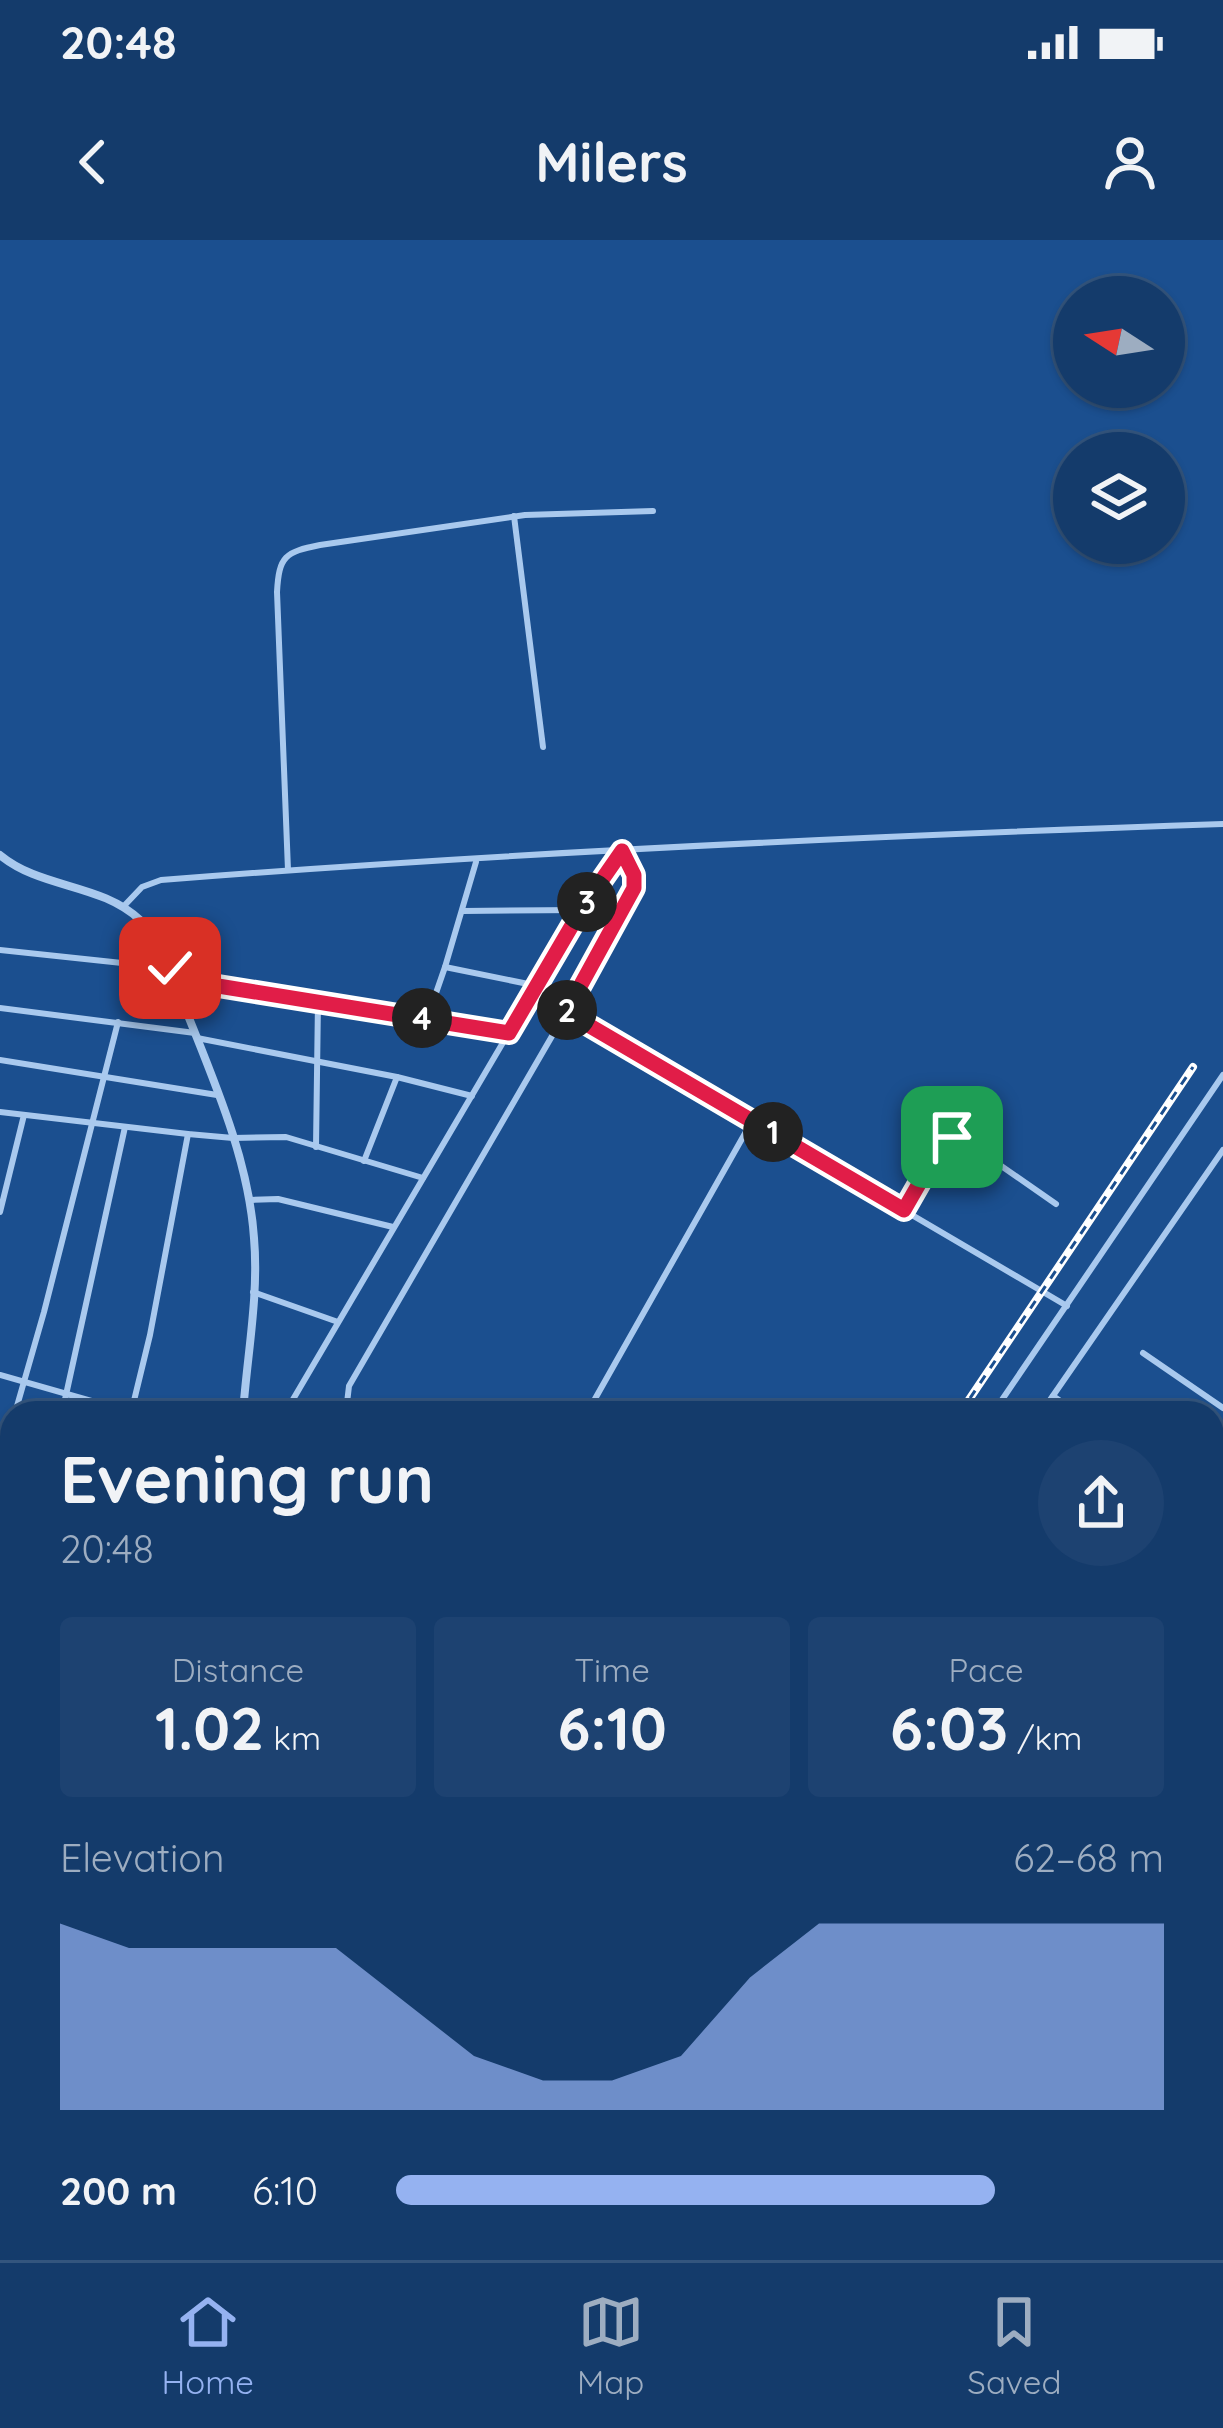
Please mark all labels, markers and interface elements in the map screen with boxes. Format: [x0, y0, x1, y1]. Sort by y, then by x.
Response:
text: 20:48 [60, 14, 177, 70]
text: Milers [535, 128, 688, 196]
icon: back [60, 129, 126, 195]
icon: person [1097, 129, 1163, 195]
north arrow [1053, 276, 1185, 408]
map controls [1053, 276, 1185, 564]
button: layers [1053, 432, 1185, 564]
pin: 3 [557, 872, 617, 932]
text: 3 [578, 881, 596, 922]
pin [119, 917, 221, 1019]
icon: check [137, 935, 203, 1001]
pin: 2 [537, 980, 597, 1040]
pin: 4 [392, 988, 452, 1048]
text: 2 [558, 989, 576, 1030]
text: 4 [412, 997, 432, 1038]
pin [901, 1086, 1003, 1188]
pin: 1 [743, 1102, 803, 1162]
icon: arrive [919, 1104, 985, 1170]
text: 1 [767, 1111, 779, 1152]
text: Evening run [60, 1437, 434, 1520]
button: share [1038, 1440, 1164, 1566]
text: 20:48 [60, 1524, 154, 1573]
text: Distance [172, 1649, 304, 1690]
text: Time [574, 1649, 650, 1690]
text: Pace [948, 1649, 1024, 1690]
text: 1.02 [155, 1690, 264, 1765]
text: 6:10 [557, 1690, 667, 1765]
text: 6:03 [890, 1690, 1008, 1765]
text: km [264, 1717, 321, 1758]
text: /km [1008, 1717, 1082, 1758]
text: Elevation [60, 1833, 224, 1882]
text: 62–68 m [1013, 1833, 1164, 1882]
text: 200 m [60, 2166, 177, 2215]
text: 6:10 [252, 2166, 318, 2215]
tab: Home [162, 2289, 254, 2402]
tab: Map [577, 2289, 644, 2402]
tab: Saved [967, 2289, 1061, 2402]

